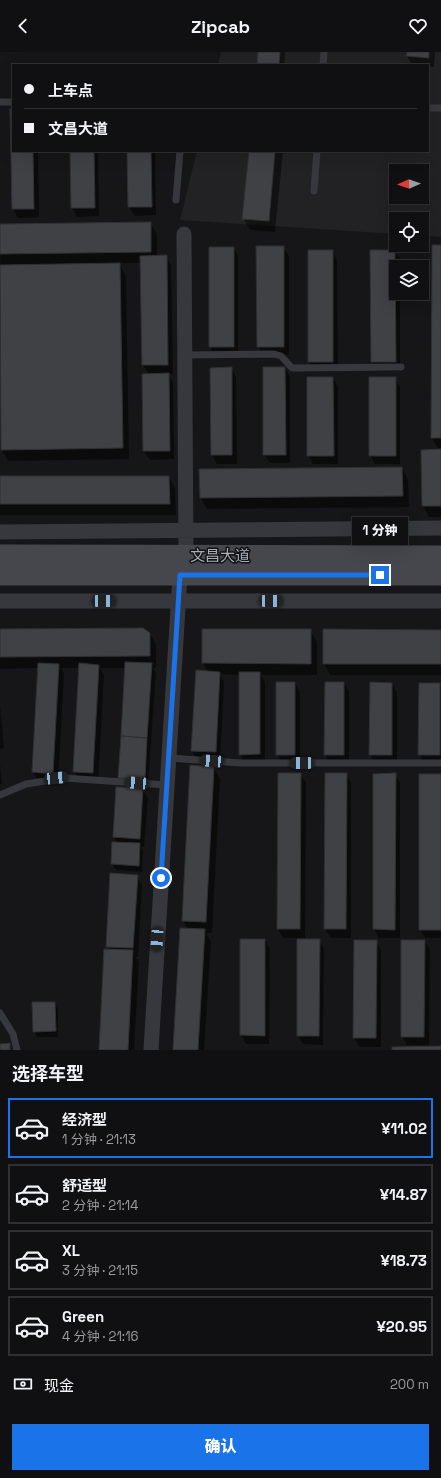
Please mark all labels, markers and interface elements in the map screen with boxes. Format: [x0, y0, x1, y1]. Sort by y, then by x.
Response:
icon: back [12, 15, 34, 37]
text: Zipcab [191, 15, 250, 38]
icon: heart [407, 15, 429, 37]
text: 上车点 [48, 81, 93, 100]
text: 文昌大道 [48, 119, 108, 138]
north arrow [389, 164, 429, 204]
map controls [389, 164, 429, 300]
button: locate [389, 212, 429, 252]
button: layers [389, 260, 429, 300]
callout: 1 分钟 [352, 517, 408, 545]
text: 1 分钟 [362, 522, 398, 539]
street label: 文昌大道 [190, 546, 250, 565]
route end [371, 566, 389, 584]
car [92, 595, 116, 607]
car [259, 595, 283, 607]
car [200, 754, 224, 768]
car [290, 757, 314, 769]
car [44, 771, 68, 785]
car [125, 776, 149, 790]
route start [152, 869, 170, 887]
car [150, 927, 164, 951]
text: 选择车型 [12, 1062, 84, 1085]
icon: car [14, 1110, 50, 1146]
text: 经济型 [62, 1110, 107, 1129]
text: ¥11.02 [381, 1119, 427, 1138]
text: 1 分钟 · 21:13 [62, 1131, 136, 1148]
icon: car [14, 1176, 50, 1212]
text: 舒适型 [62, 1176, 107, 1195]
text: ¥14.87 [380, 1185, 427, 1204]
text: 2 分钟 · 21:14 [62, 1197, 138, 1214]
text: XL [62, 1241, 80, 1260]
icon: car [14, 1242, 50, 1278]
text: ¥18.73 [381, 1251, 427, 1270]
text: 3 分钟 · 21:15 [62, 1262, 138, 1279]
text: Green [62, 1307, 104, 1326]
icon: car [14, 1308, 50, 1344]
text: ¥20.95 [377, 1317, 427, 1336]
text: 4 分钟 · 21:16 [62, 1328, 139, 1345]
icon: cash [12, 1373, 34, 1395]
text: 现金 [44, 1376, 74, 1395]
text: 200 m [390, 1376, 429, 1393]
button: 确认 [12, 1424, 429, 1470]

